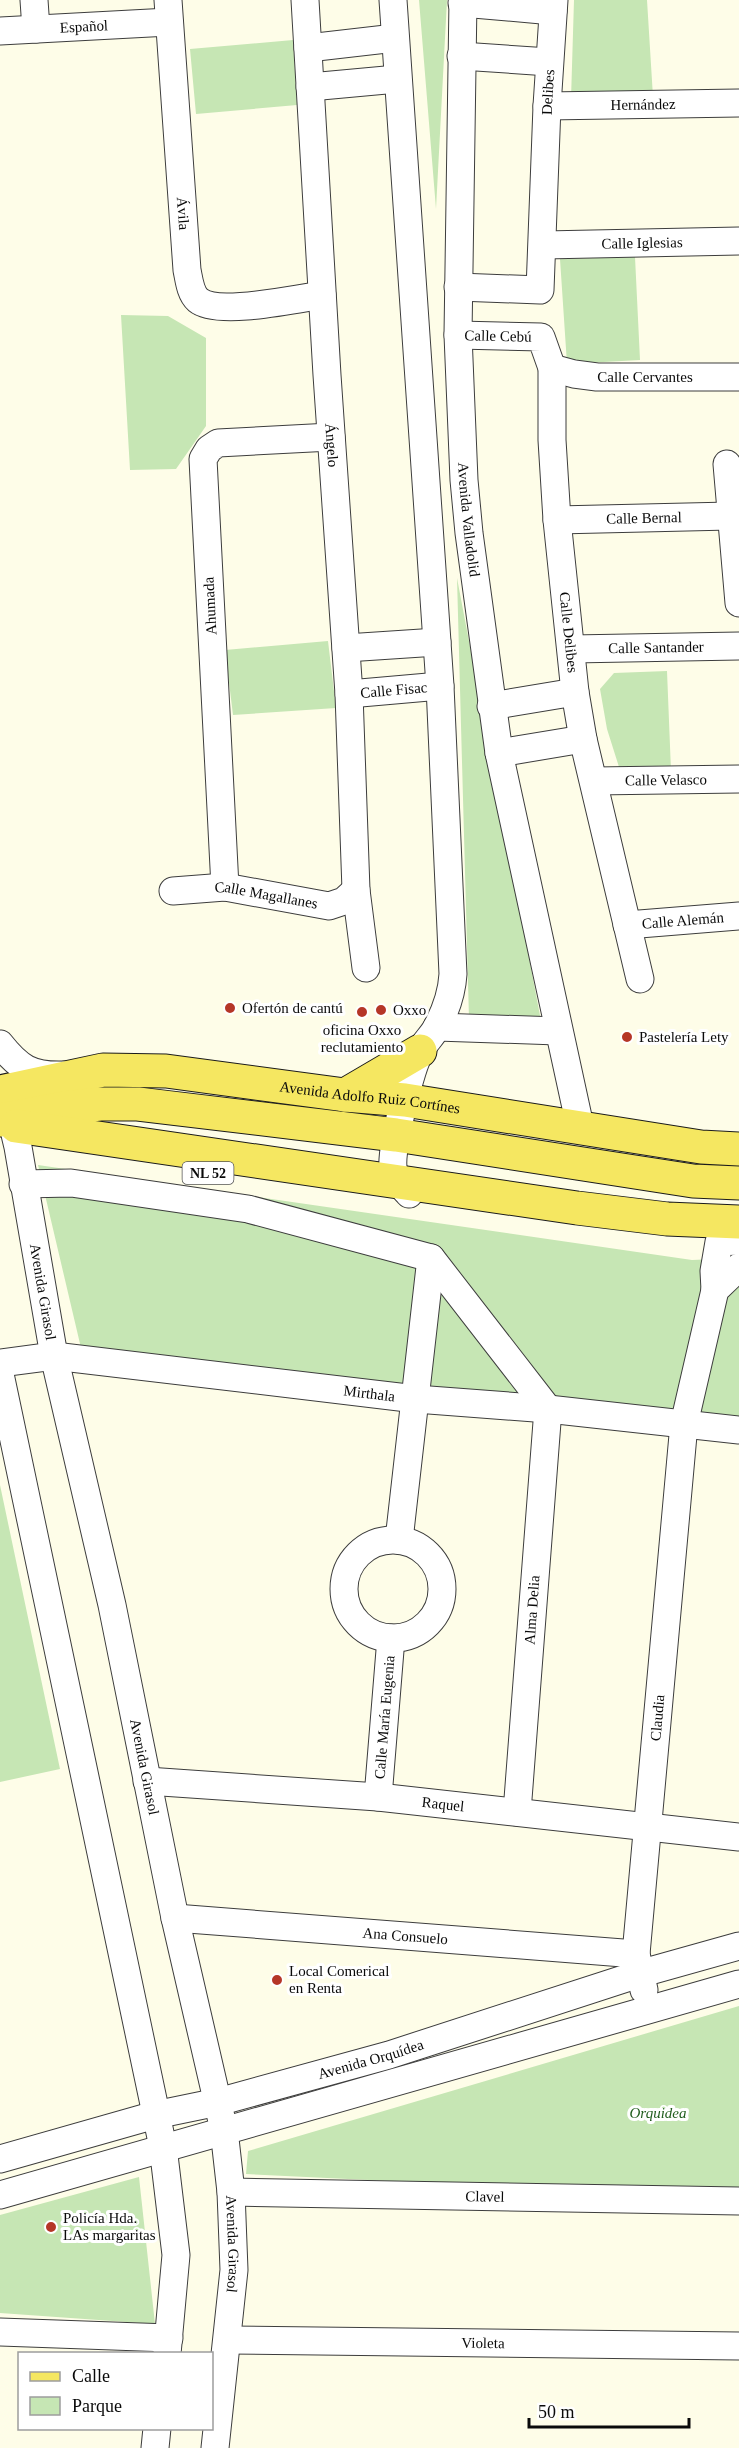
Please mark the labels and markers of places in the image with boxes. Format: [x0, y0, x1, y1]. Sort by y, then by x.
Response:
place label: Ofertón de cantú [242, 1000, 343, 1016]
marker: Ofertón de cantú [223, 1001, 237, 1015]
place label: Oxxo [393, 1002, 426, 1018]
marker: Oxxo [374, 1003, 388, 1017]
marker: oficina Oxxo reclutamiento [355, 1005, 369, 1019]
place label: oficina Oxxo reclutamiento [321, 1022, 403, 1055]
place label: Pastelería Lety [639, 1029, 729, 1045]
marker: Pastelería Lety [620, 1030, 634, 1044]
place label: Local Comerical en Renta [289, 1963, 389, 1996]
marker: Local Comerical en Renta [270, 1973, 284, 1987]
place label: Policía Hda. LAs margaritas [63, 2210, 156, 2243]
marker: Policía Hda. LAs margaritas [44, 2220, 58, 2234]

